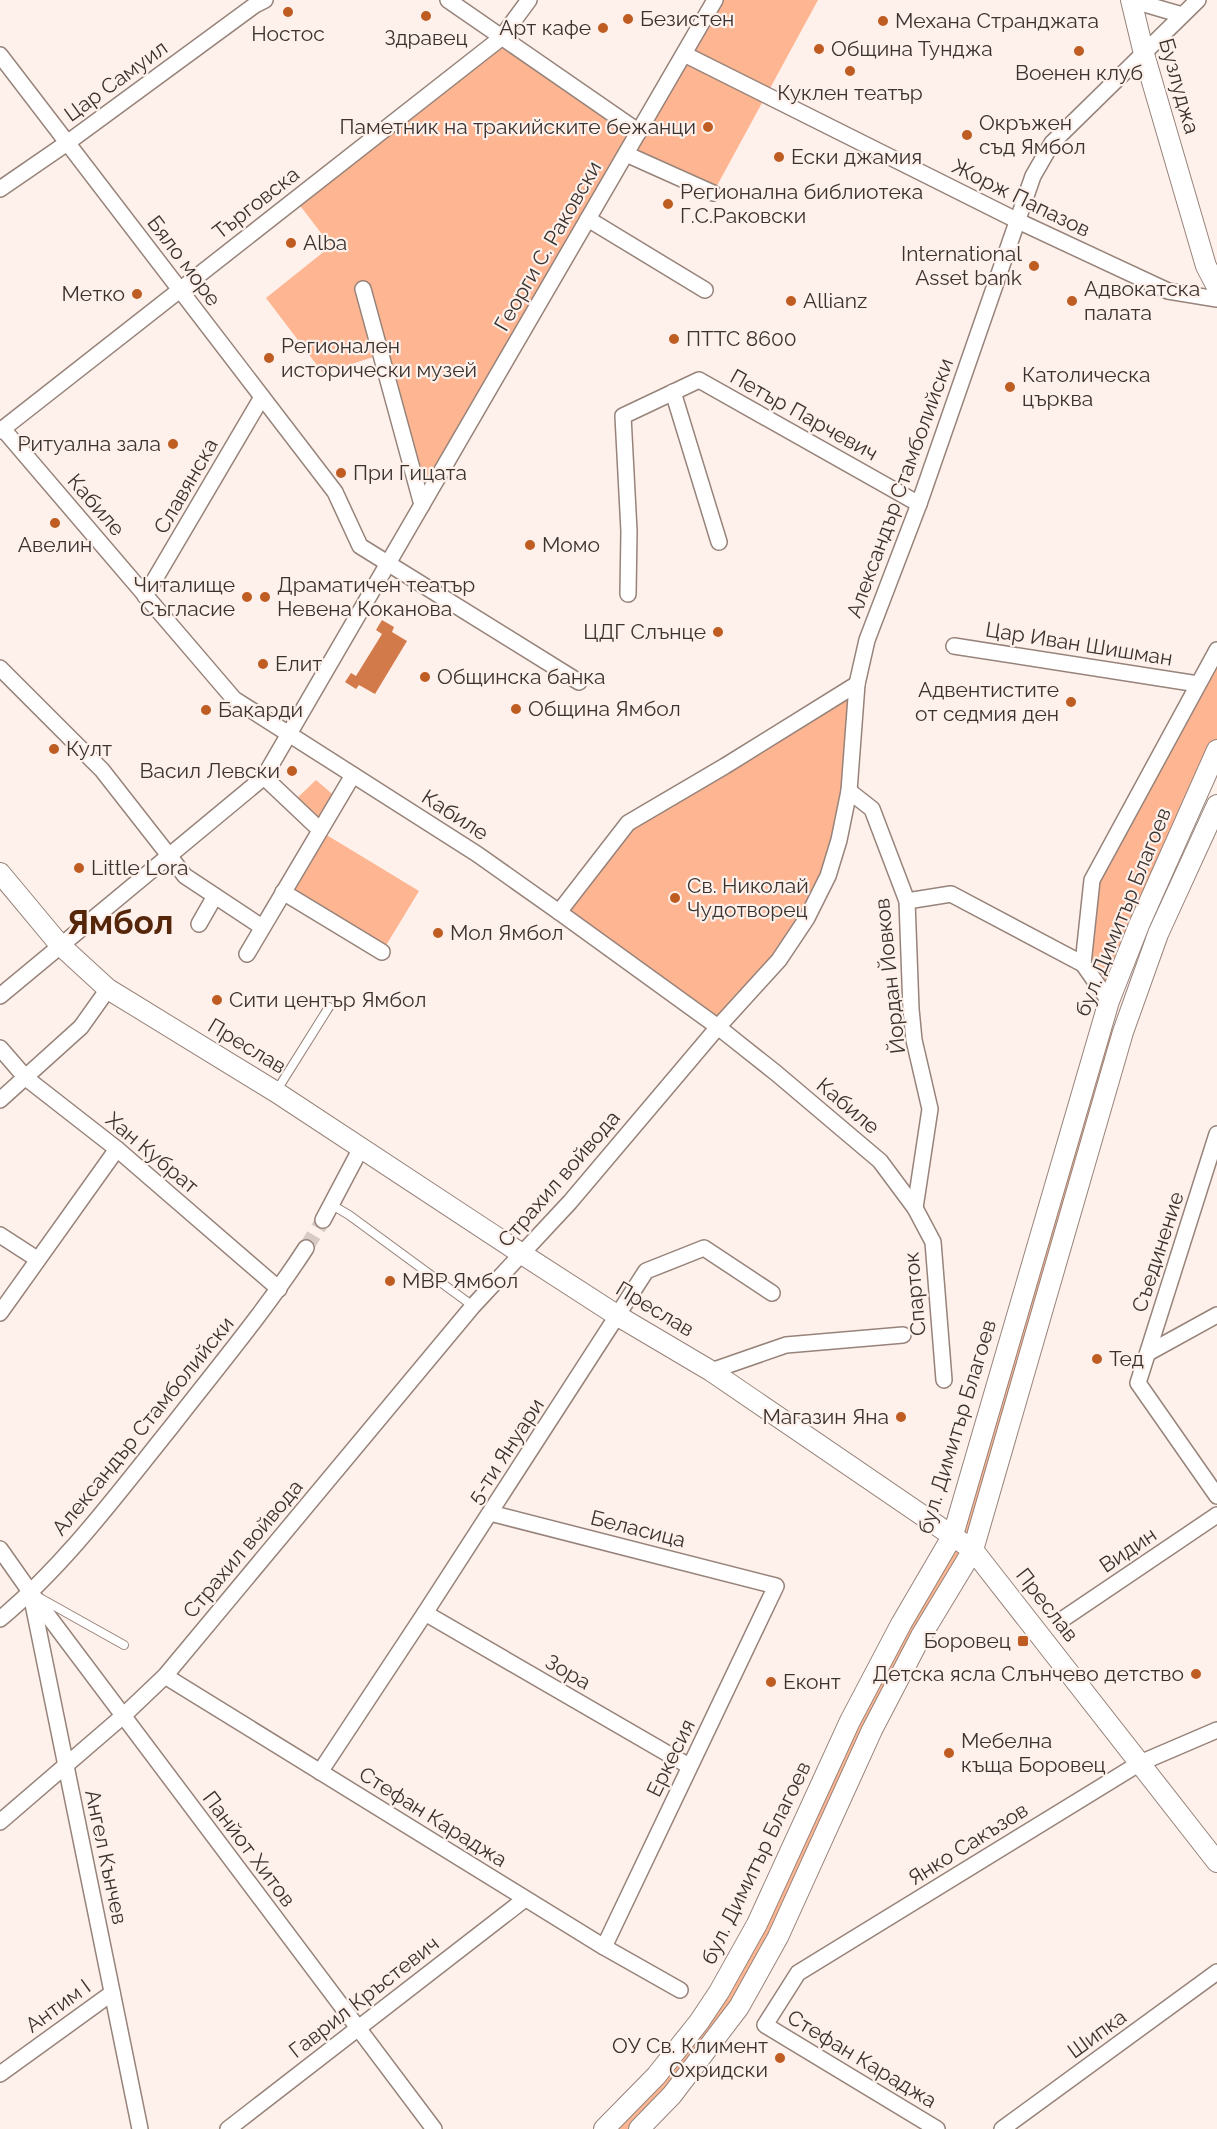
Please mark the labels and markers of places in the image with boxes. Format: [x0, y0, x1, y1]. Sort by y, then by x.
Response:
marker: Ностос [281, 5, 295, 19]
place label: Безистен [640, 6, 734, 31]
place label: Механа Странджата [895, 8, 1099, 33]
marker: Здравец [419, 9, 433, 23]
marker: Безистен [621, 12, 635, 26]
marker: Механа Странджата [876, 14, 890, 28]
place label: Арт кафе [499, 15, 591, 40]
place label: Ностос [251, 21, 325, 46]
marker: Арт кафе [596, 21, 610, 35]
place label: Здравец [384, 25, 468, 50]
place label: Община Тунджа [831, 36, 993, 61]
marker: Община Тунджа [812, 42, 826, 56]
marker: Военен клуб [1072, 44, 1086, 58]
place label: Военен клуб [1015, 60, 1143, 85]
marker: Куклен театър [843, 64, 857, 78]
place label: Куклен театър [777, 80, 923, 105]
place label: Окръжен съд Ямбол [979, 110, 1086, 159]
place label: Паметник на тракийските бежанци [340, 114, 696, 139]
marker: Паметник на тракийските бежанци [701, 120, 715, 134]
marker: Окръжен съд Ямбол [960, 128, 974, 142]
place label: Ески джамия [791, 144, 922, 169]
marker: Ески джамия [772, 150, 786, 164]
place label: Регионална библиотека Г.С.Раковски [680, 179, 923, 228]
marker: Регионална библиотека Г.С.Раковски [661, 197, 675, 211]
place label: Alba [303, 230, 347, 255]
marker: Alba [284, 236, 298, 250]
place label: International Asset bank [901, 241, 1022, 290]
marker: International Asset bank [1027, 259, 1041, 273]
place label: Адвокатска палата [1084, 276, 1200, 325]
place label: Метко [62, 281, 125, 306]
marker: Метко [130, 287, 144, 301]
place label: Allianz [803, 288, 867, 313]
marker: Allianz [784, 294, 798, 308]
marker: Адвокатска палата [1065, 294, 1079, 308]
place label: ПТТС 8600 [686, 326, 797, 351]
marker: ПТТС 8600 [667, 332, 681, 346]
place label: Регионален исторически музей [281, 333, 477, 382]
marker: Регионален исторически музей [262, 351, 276, 365]
place label: Католическа църква [1022, 362, 1151, 411]
marker: Католическа църква [1003, 380, 1017, 394]
place label: Ритуална зала [17, 431, 161, 456]
marker: Ритуална зала [166, 437, 180, 451]
place label: При Гицата [353, 460, 467, 485]
marker: При Гицата [334, 466, 348, 480]
marker: Авелин [48, 516, 62, 530]
place label: Авелин [18, 532, 92, 557]
place label: Момо [542, 532, 600, 557]
marker: Момо [523, 538, 537, 552]
place label: Читалище Съгласие [134, 572, 235, 621]
place label: Драматичен театър Невена Коканова [277, 572, 475, 621]
marker: Читалище Съгласие [240, 590, 254, 604]
marker: Драматичен театър Невена Коканова [258, 590, 272, 604]
place label: ЦДГ Слънце [583, 619, 706, 644]
marker: ЦДГ Слънце [711, 625, 725, 639]
place label: Елит [275, 651, 322, 676]
marker: Елит [256, 657, 270, 671]
place label: Общинска банка [437, 664, 606, 689]
marker: Общинска банка [418, 670, 432, 684]
place label: Адвентистите от седмия ден [915, 677, 1059, 726]
marker: Адвентистите от седмия ден [1064, 695, 1078, 709]
place label: Община Ямбол [528, 696, 681, 721]
place label: Бакарди [218, 697, 303, 722]
marker: Община Ямбол [509, 702, 523, 716]
marker: Бакарди [199, 703, 213, 717]
place label: Култ [66, 736, 112, 761]
marker: Култ [47, 742, 61, 756]
place label: Васил Левски [140, 758, 280, 783]
marker: Васил Левски [285, 764, 299, 778]
place label: Little Lora [91, 855, 189, 880]
marker: Little Lora [72, 861, 86, 875]
place label: Св. Николай Чудотворец [687, 873, 809, 922]
marker: Св. Николай Чудотворец [668, 891, 682, 905]
place label: Мол Ямбол [450, 920, 563, 945]
marker: Мол Ямбол [431, 926, 445, 940]
place label: Сити център Ямбол [229, 987, 426, 1012]
marker: Сити център Ямбол [210, 993, 224, 1007]
place label: МВР Ямбол [402, 1268, 518, 1293]
marker: МВР Ямбол [383, 1274, 397, 1288]
place label: Тед [1109, 1346, 1144, 1371]
marker: Тед [1090, 1352, 1104, 1366]
place label: Магазин Яна [762, 1404, 889, 1429]
marker: Магазин Яна [894, 1410, 908, 1424]
place label: Боровец [924, 1628, 1011, 1653]
marker: Боровец [1016, 1634, 1030, 1648]
place label: Детска ясла Слънчево детство [873, 1661, 1184, 1686]
marker: Детска ясла Слънчево детство [1189, 1667, 1203, 1681]
place label: Еконт [783, 1669, 841, 1694]
marker: Еконт [764, 1675, 778, 1689]
place label: Мебелна къща Боровец [961, 1728, 1106, 1777]
marker: Мебелна къща Боровец [942, 1746, 956, 1760]
place label: ОУ Св. Климент Охридски [612, 2033, 768, 2082]
marker: ОУ Св. Климент Охридски [773, 2051, 787, 2065]

